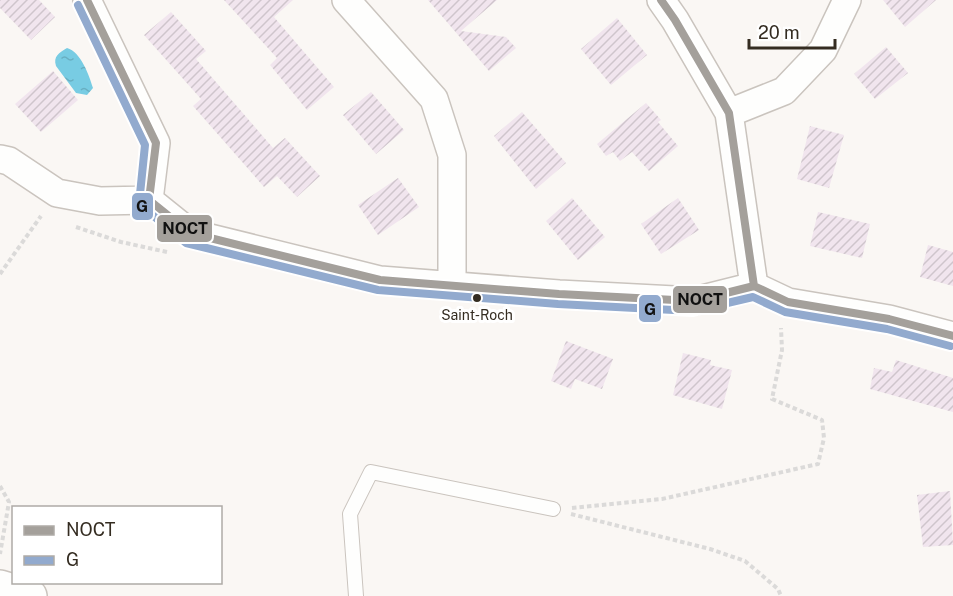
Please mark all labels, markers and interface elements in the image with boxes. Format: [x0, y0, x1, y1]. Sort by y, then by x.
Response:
scale bar [749, 12, 834, 50]
text: 20 m [758, 22, 800, 43]
line badge: G [131, 192, 154, 221]
text: G [136, 197, 148, 216]
line badge: NOCT [156, 214, 213, 243]
text: NOCT [162, 219, 208, 238]
line badge: NOCT [672, 285, 728, 314]
text: NOCT [677, 290, 723, 309]
marker: Saint-Roch [471, 292, 483, 304]
line badge: G [638, 294, 662, 323]
text: G [644, 300, 656, 319]
place label: Saint-Roch [441, 307, 513, 323]
legend [12, 506, 222, 584]
text: NOCT [66, 519, 116, 540]
text: G [66, 549, 79, 570]

